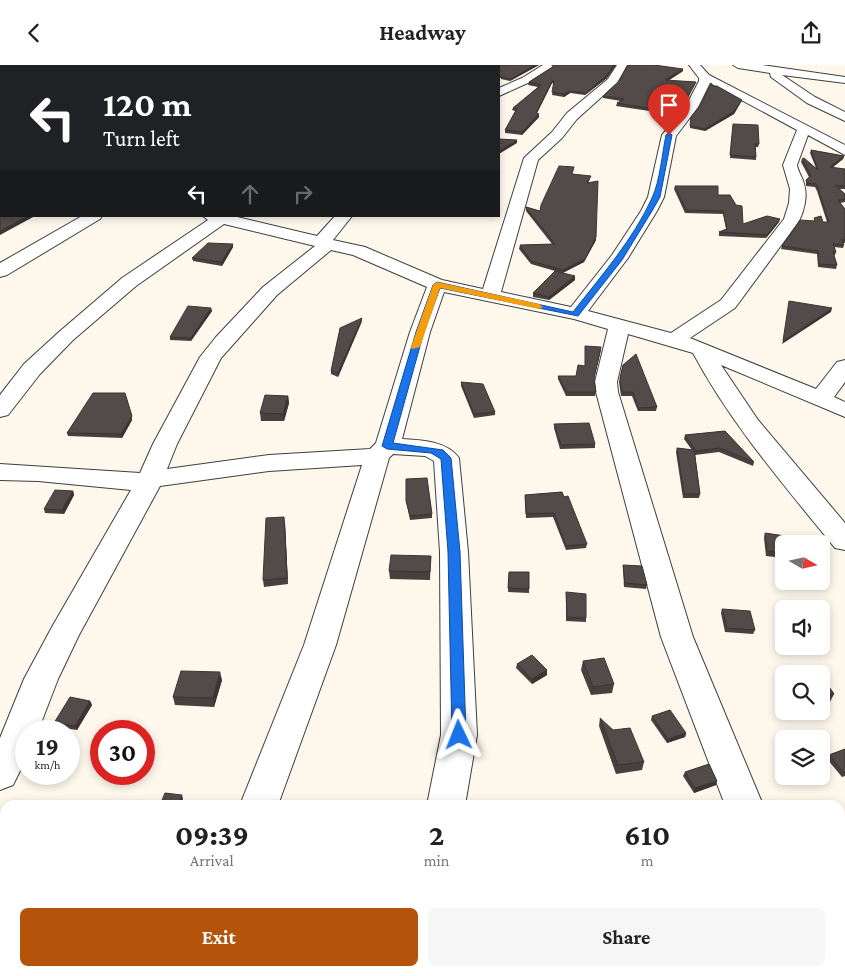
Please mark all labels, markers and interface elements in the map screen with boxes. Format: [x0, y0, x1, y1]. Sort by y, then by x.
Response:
icon: back [20, 19, 48, 47]
icon: share [797, 19, 825, 47]
text: Headway [379, 20, 466, 45]
pin [648, 84, 690, 135]
icon: left [20, 85, 85, 150]
text: 120 m [103, 85, 192, 124]
icon: arrive [655, 91, 683, 119]
text: Turn left [103, 126, 180, 151]
icon: left [183, 180, 211, 208]
icon: ahead [236, 180, 264, 208]
icon: right [289, 180, 317, 208]
north arrow [775, 535, 830, 590]
map controls [775, 535, 830, 785]
button: sound [775, 600, 830, 655]
button: search [775, 665, 830, 720]
position arrow [432, 708, 484, 760]
speed limit sign: 30 [90, 720, 155, 785]
button: layers [775, 730, 830, 785]
text: 19 [36, 733, 59, 760]
text: km/h [35, 758, 60, 772]
text: 09:39 [175, 818, 249, 851]
text: 2 [429, 818, 444, 851]
text: 610 [624, 818, 670, 851]
text: Arrival [190, 852, 234, 869]
text: min [424, 852, 449, 869]
text: m [641, 852, 654, 869]
button: Exit [20, 908, 418, 966]
button: Share [428, 908, 825, 966]

